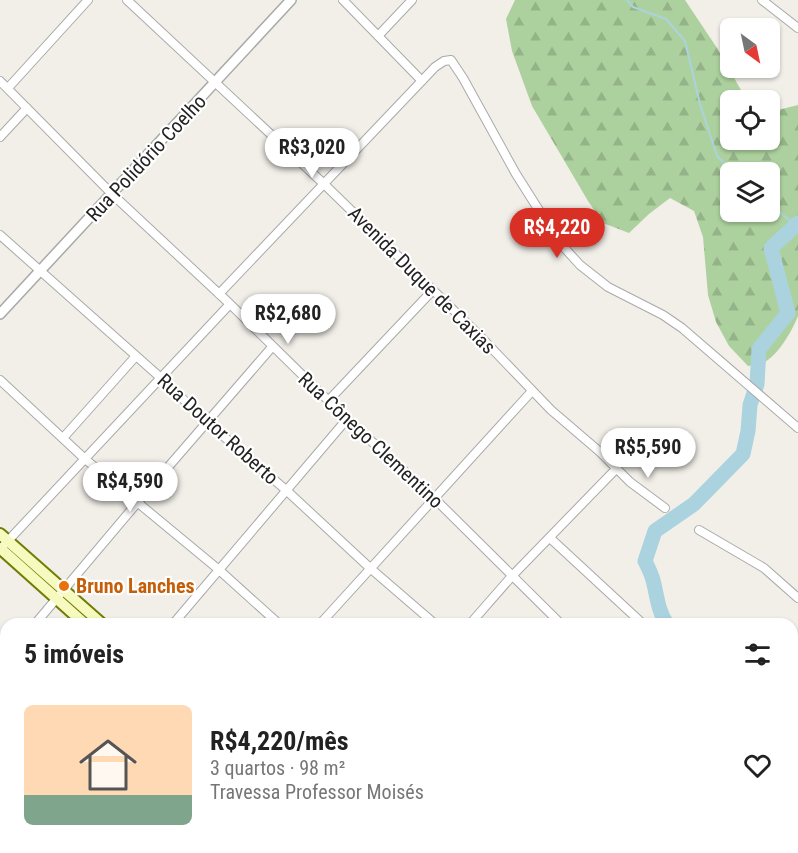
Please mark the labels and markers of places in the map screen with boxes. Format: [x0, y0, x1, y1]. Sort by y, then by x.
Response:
pin: R$3,020 [257, 128, 367, 179]
pin: R$4,220 [502, 208, 612, 259]
pin: R$2,680 [233, 294, 343, 345]
pin: R$5,590 [593, 428, 703, 479]
pin: R$4,590 [75, 462, 185, 513]
place label: Bruno Lanches [76, 574, 195, 598]
marker: Bruno Lanches [57, 579, 71, 593]

